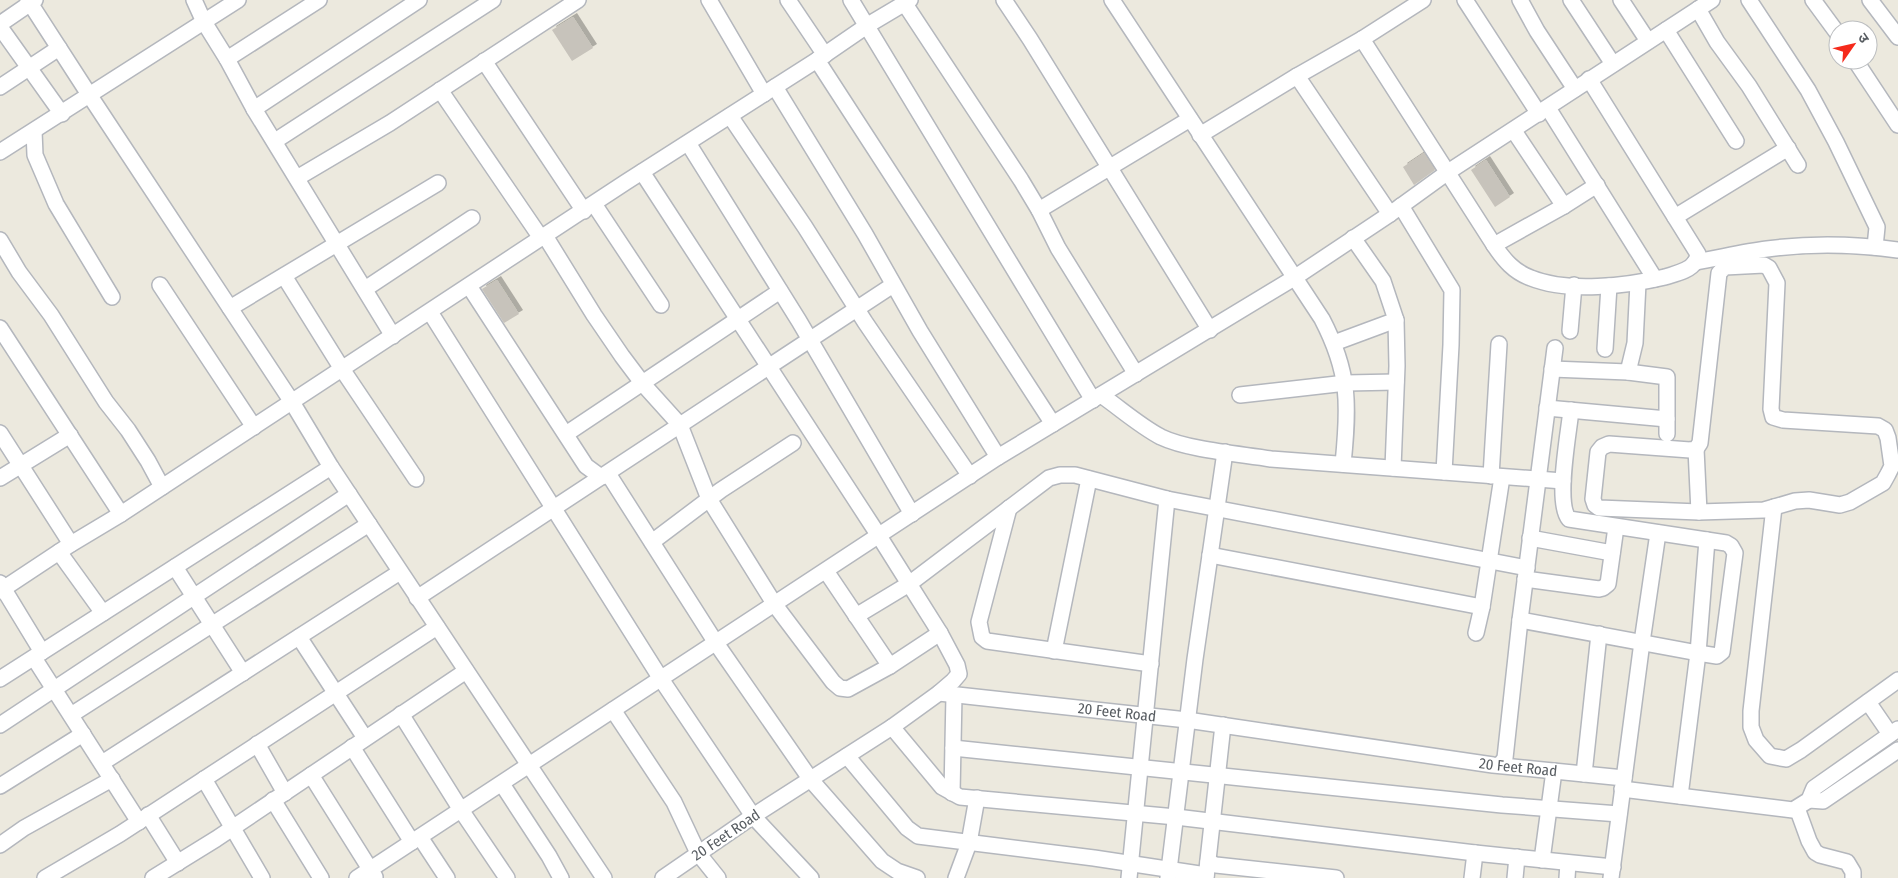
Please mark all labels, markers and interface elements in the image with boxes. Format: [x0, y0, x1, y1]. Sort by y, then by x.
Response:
north arrow [1828, 20, 1878, 70]
text: उ [1854, 30, 1873, 47]
street label: 20 Feet Road [1077, 699, 1157, 726]
street label: 20 Feet Road [1478, 754, 1558, 780]
street label: 20 Feet Road [688, 806, 764, 864]

